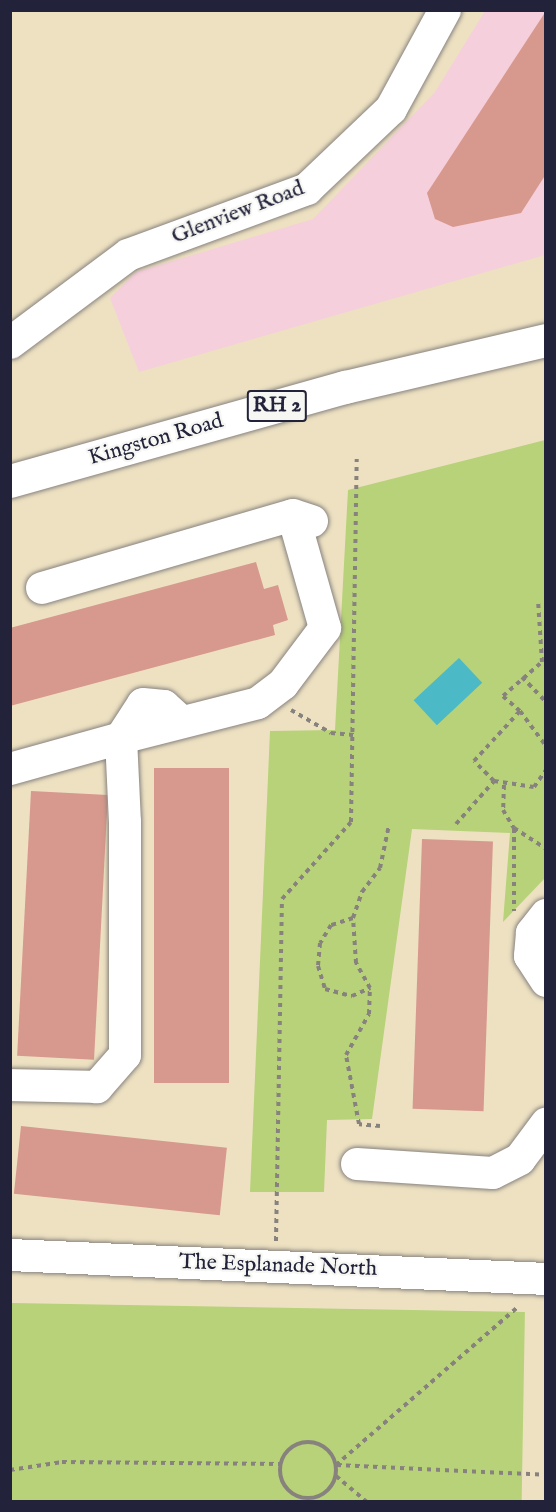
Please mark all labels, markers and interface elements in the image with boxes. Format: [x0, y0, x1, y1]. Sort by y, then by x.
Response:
street label: Glenview Road [168, 176, 308, 250]
road number: RH 2 [246, 388, 308, 424]
street label: Kingston Road [86, 408, 226, 472]
street label: The Esplanade North [178, 1249, 378, 1283]

